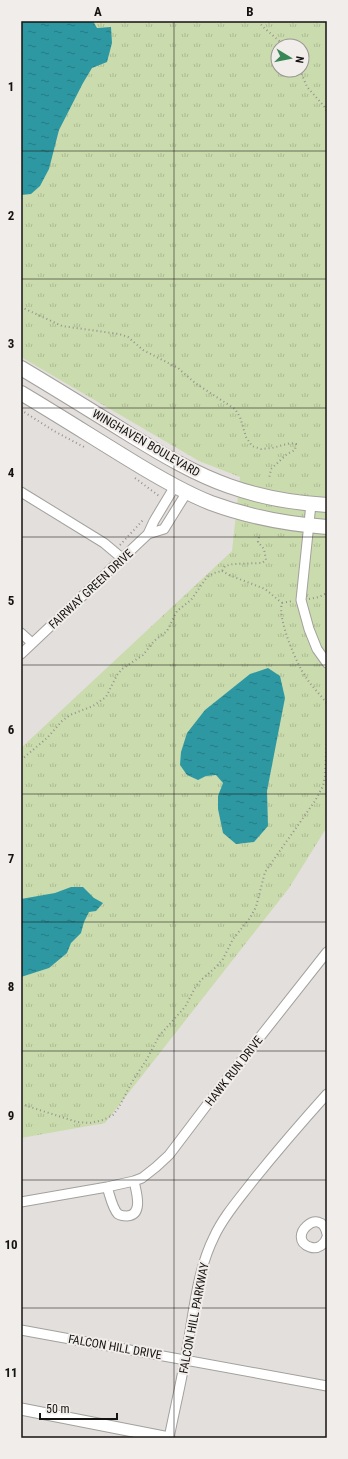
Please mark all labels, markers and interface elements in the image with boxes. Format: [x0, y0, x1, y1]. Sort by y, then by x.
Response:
text: A [94, 4, 102, 19]
text: B [246, 4, 254, 19]
north arrow [270, 38, 310, 78]
text: N [292, 55, 306, 64]
text: 1 [8, 79, 14, 94]
text: 2 [8, 208, 15, 223]
text: 3 [8, 336, 14, 351]
street label: WINGHAVEN BOULEVARD [90, 406, 203, 480]
text: 4 [8, 465, 15, 480]
street label: FAIRWAY GREEN DRIVE [46, 546, 136, 632]
text: 5 [8, 593, 15, 608]
text: 6 [8, 722, 15, 737]
text: 7 [8, 851, 15, 866]
text: 8 [8, 979, 14, 994]
street label: HAWK RUN DRIVE [202, 1033, 266, 1109]
text: 9 [8, 1108, 14, 1123]
text: 10 [4, 1237, 18, 1252]
street label: FALCON HILL PARKWAY [176, 1260, 212, 1375]
street label: FALCON HILL DRIVE [67, 1332, 163, 1362]
text: 11 [4, 1365, 18, 1380]
scale bar [40, 1395, 117, 1421]
text: 50 m [46, 1402, 70, 1416]

